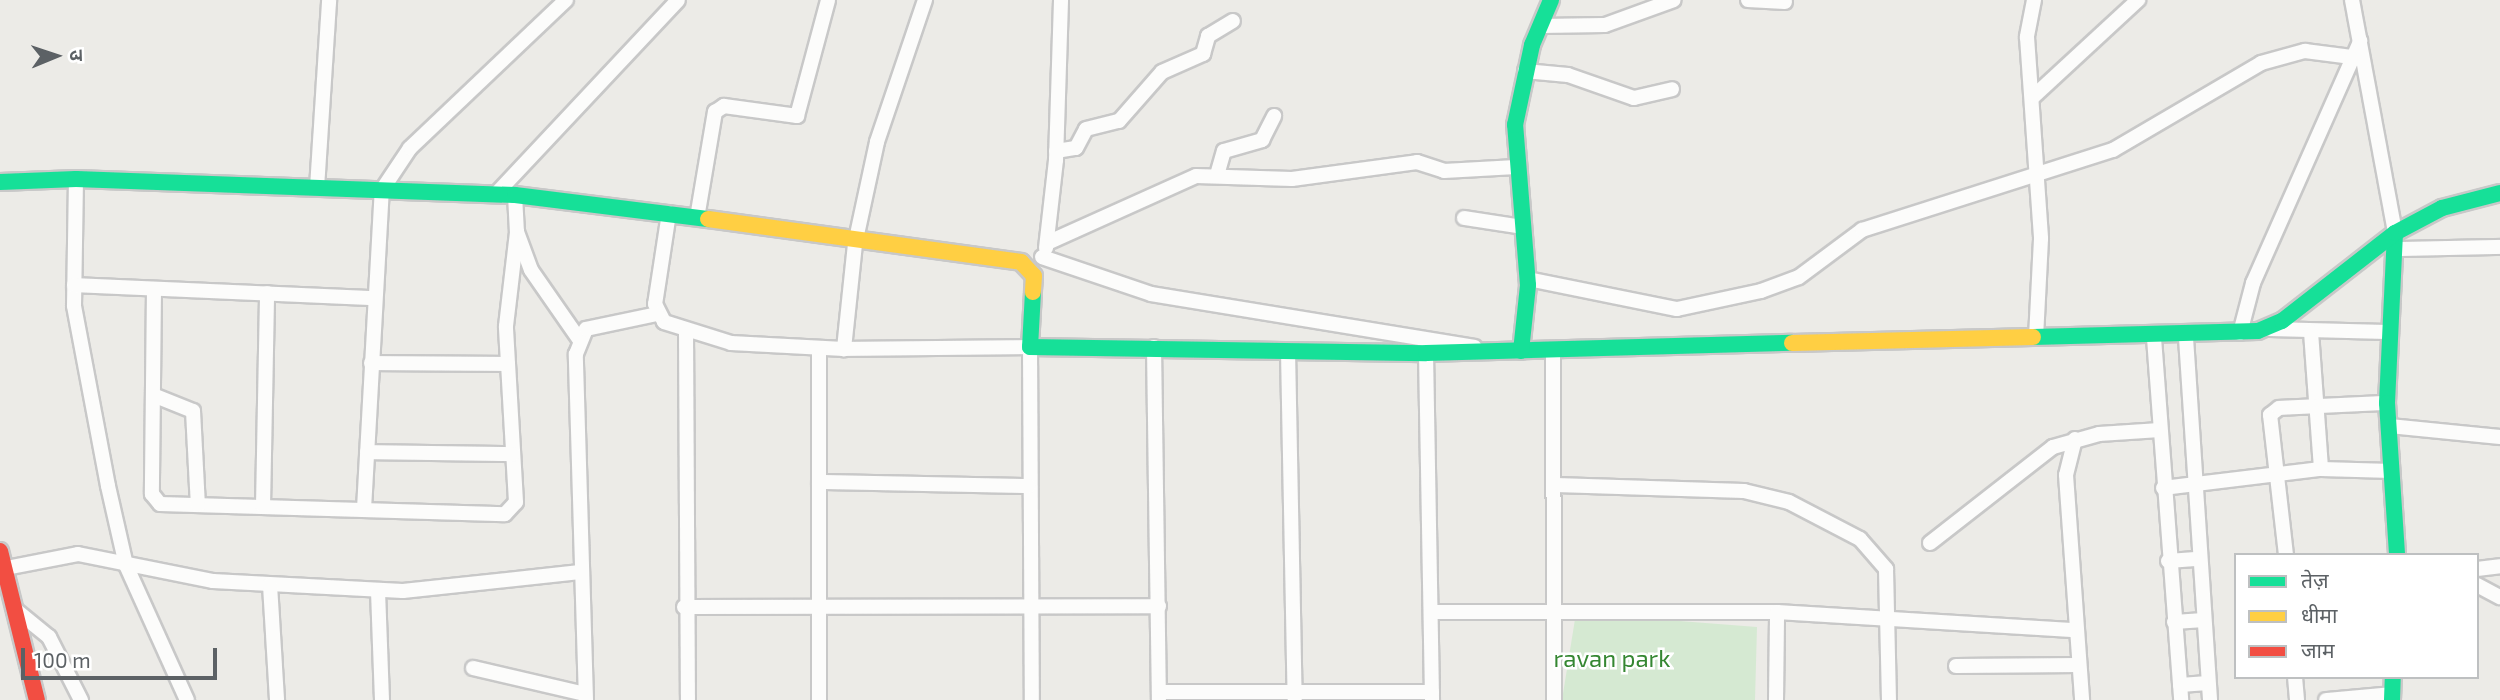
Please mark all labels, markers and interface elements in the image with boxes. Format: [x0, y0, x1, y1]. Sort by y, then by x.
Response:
north arrow [21, 21, 91, 91]
text: उ [66, 49, 89, 61]
legend [2234, 553, 2479, 679]
text: तेज़ [2301, 567, 2329, 592]
text: धीमा [2301, 602, 2337, 627]
scale bar [24, 634, 220, 678]
text: जाम [2301, 637, 2335, 662]
park label: ravan park [1554, 644, 1670, 672]
text: 100 m [34, 647, 91, 672]

